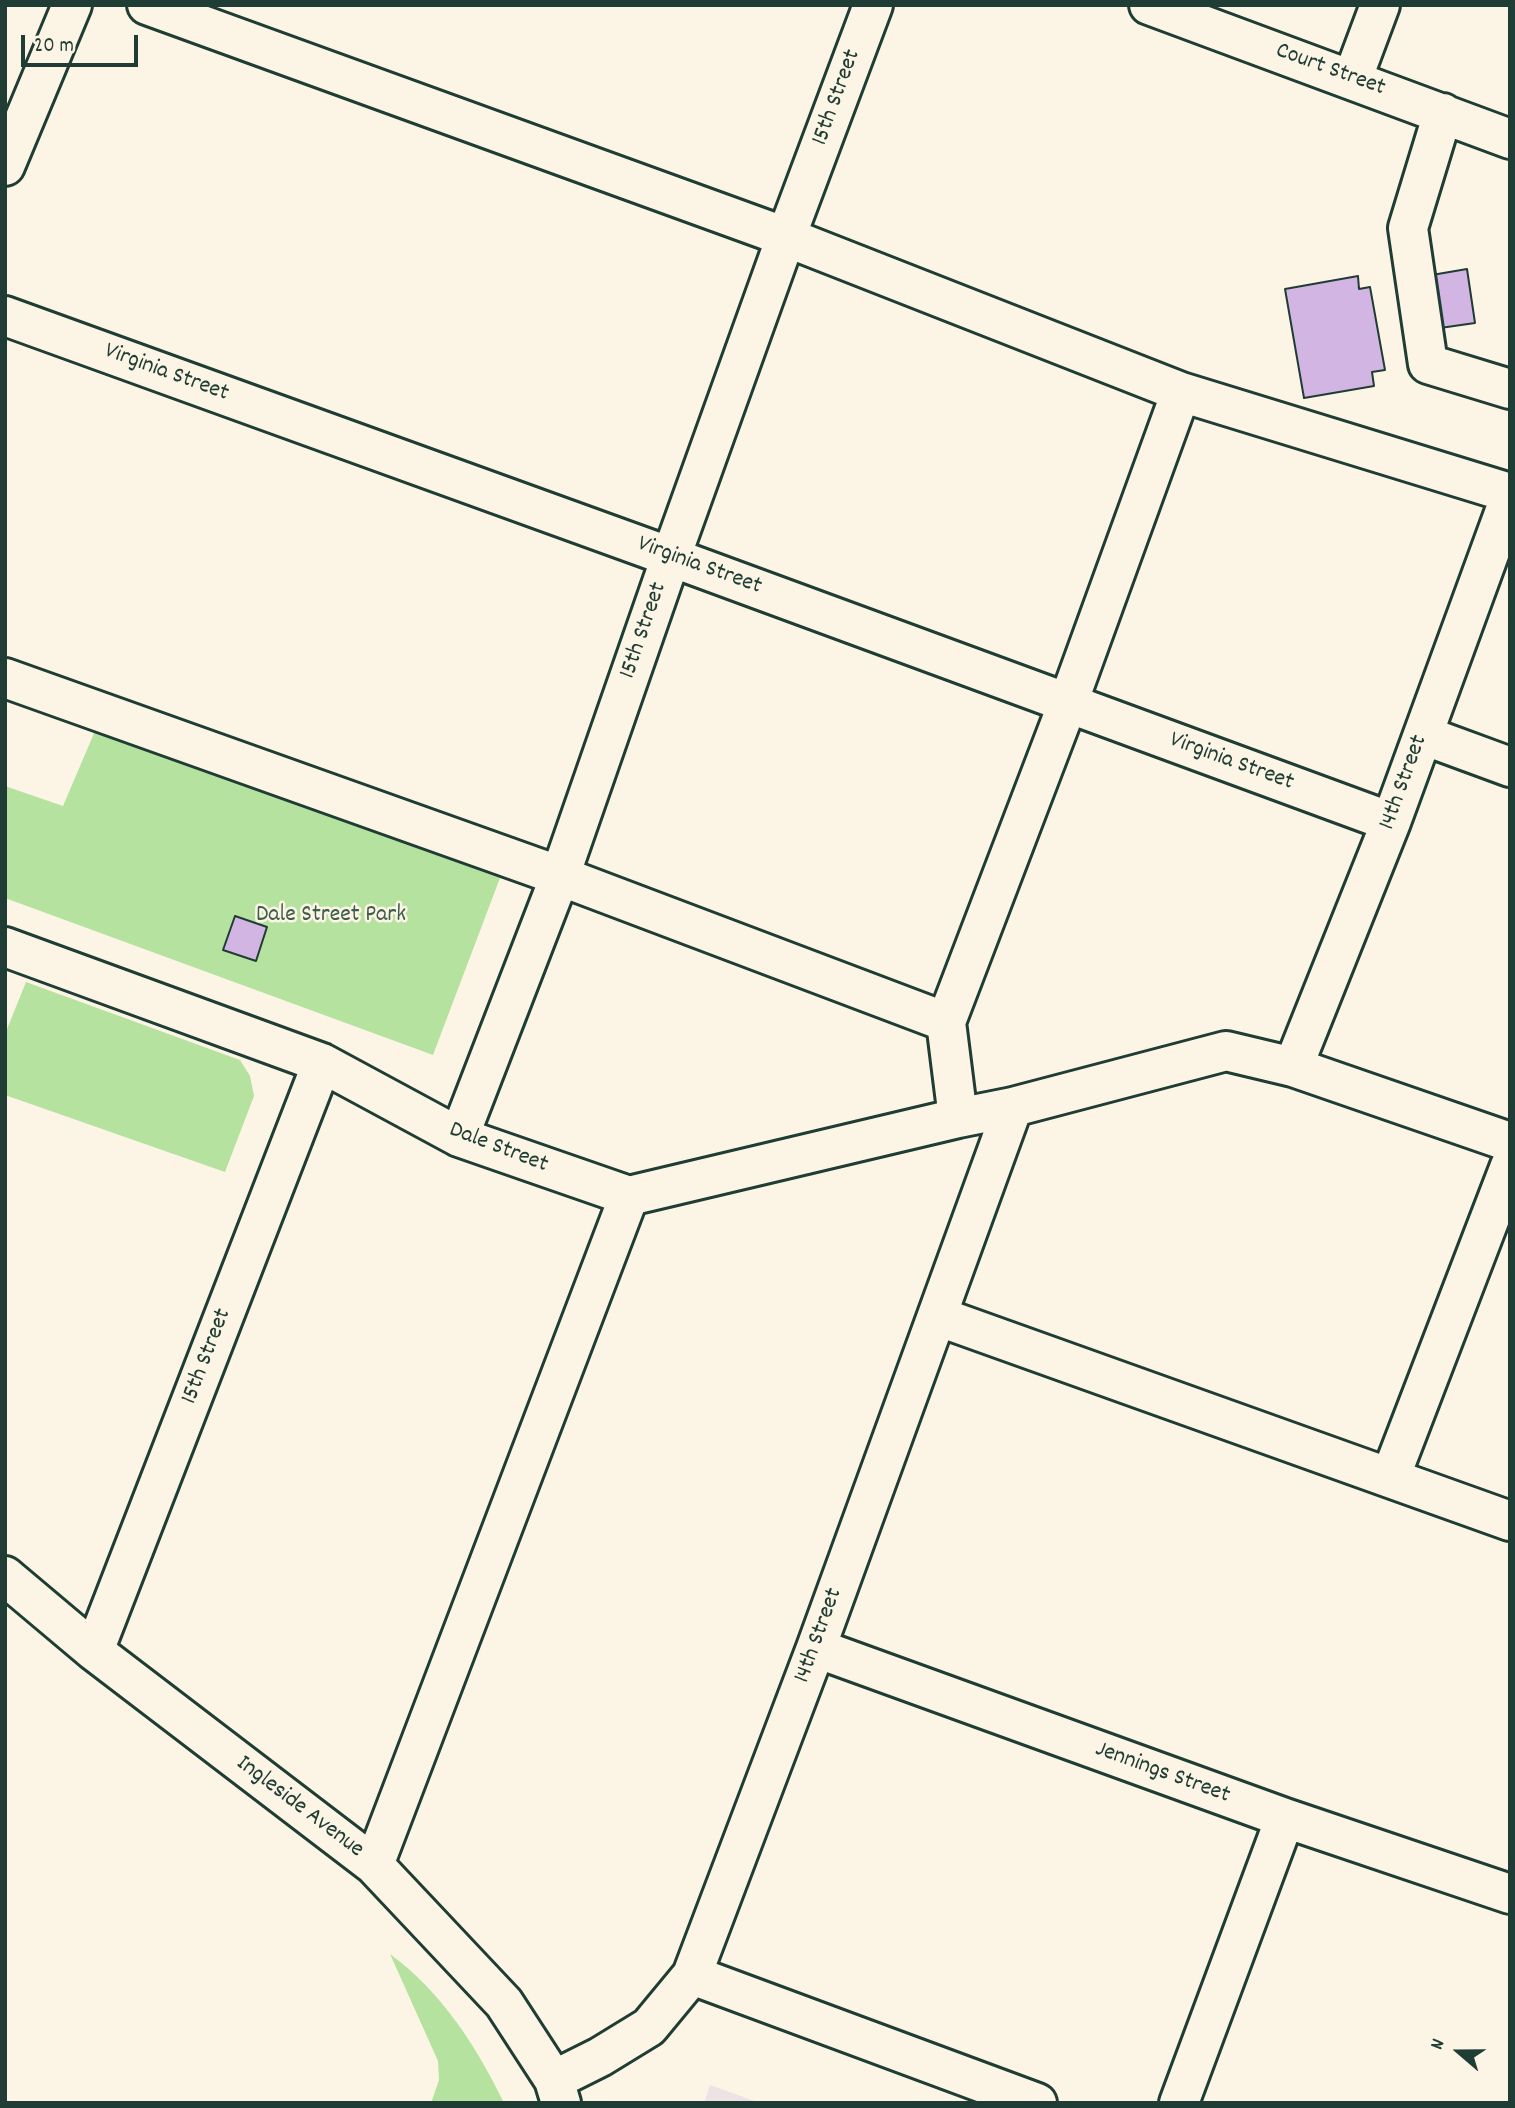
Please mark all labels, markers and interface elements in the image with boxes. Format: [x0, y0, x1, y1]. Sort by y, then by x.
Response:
scale bar [24, 21, 142, 65]
text: 20 m [34, 32, 74, 62]
street label: Court Street [1271, 38, 1389, 104]
street label: 15th Street [807, 46, 869, 150]
street label: Virginia Street [100, 338, 232, 410]
street label: Virginia Street [633, 531, 765, 603]
street label: 15th Street [615, 579, 675, 683]
street label: Virginia Street [1165, 727, 1297, 799]
street label: 14th Street [1375, 732, 1435, 834]
park label: Dale Street Park [256, 903, 406, 931]
street label: Dale Street [444, 1117, 552, 1181]
street label: 15th Street [177, 1305, 239, 1409]
street label: 14th Street [790, 1585, 850, 1687]
street label: Jennings Street [1091, 1736, 1233, 1812]
street label: Ingleside Avenue [229, 1751, 369, 1865]
north arrow [1424, 2017, 1494, 2087]
text: N [1425, 2036, 1453, 2054]

